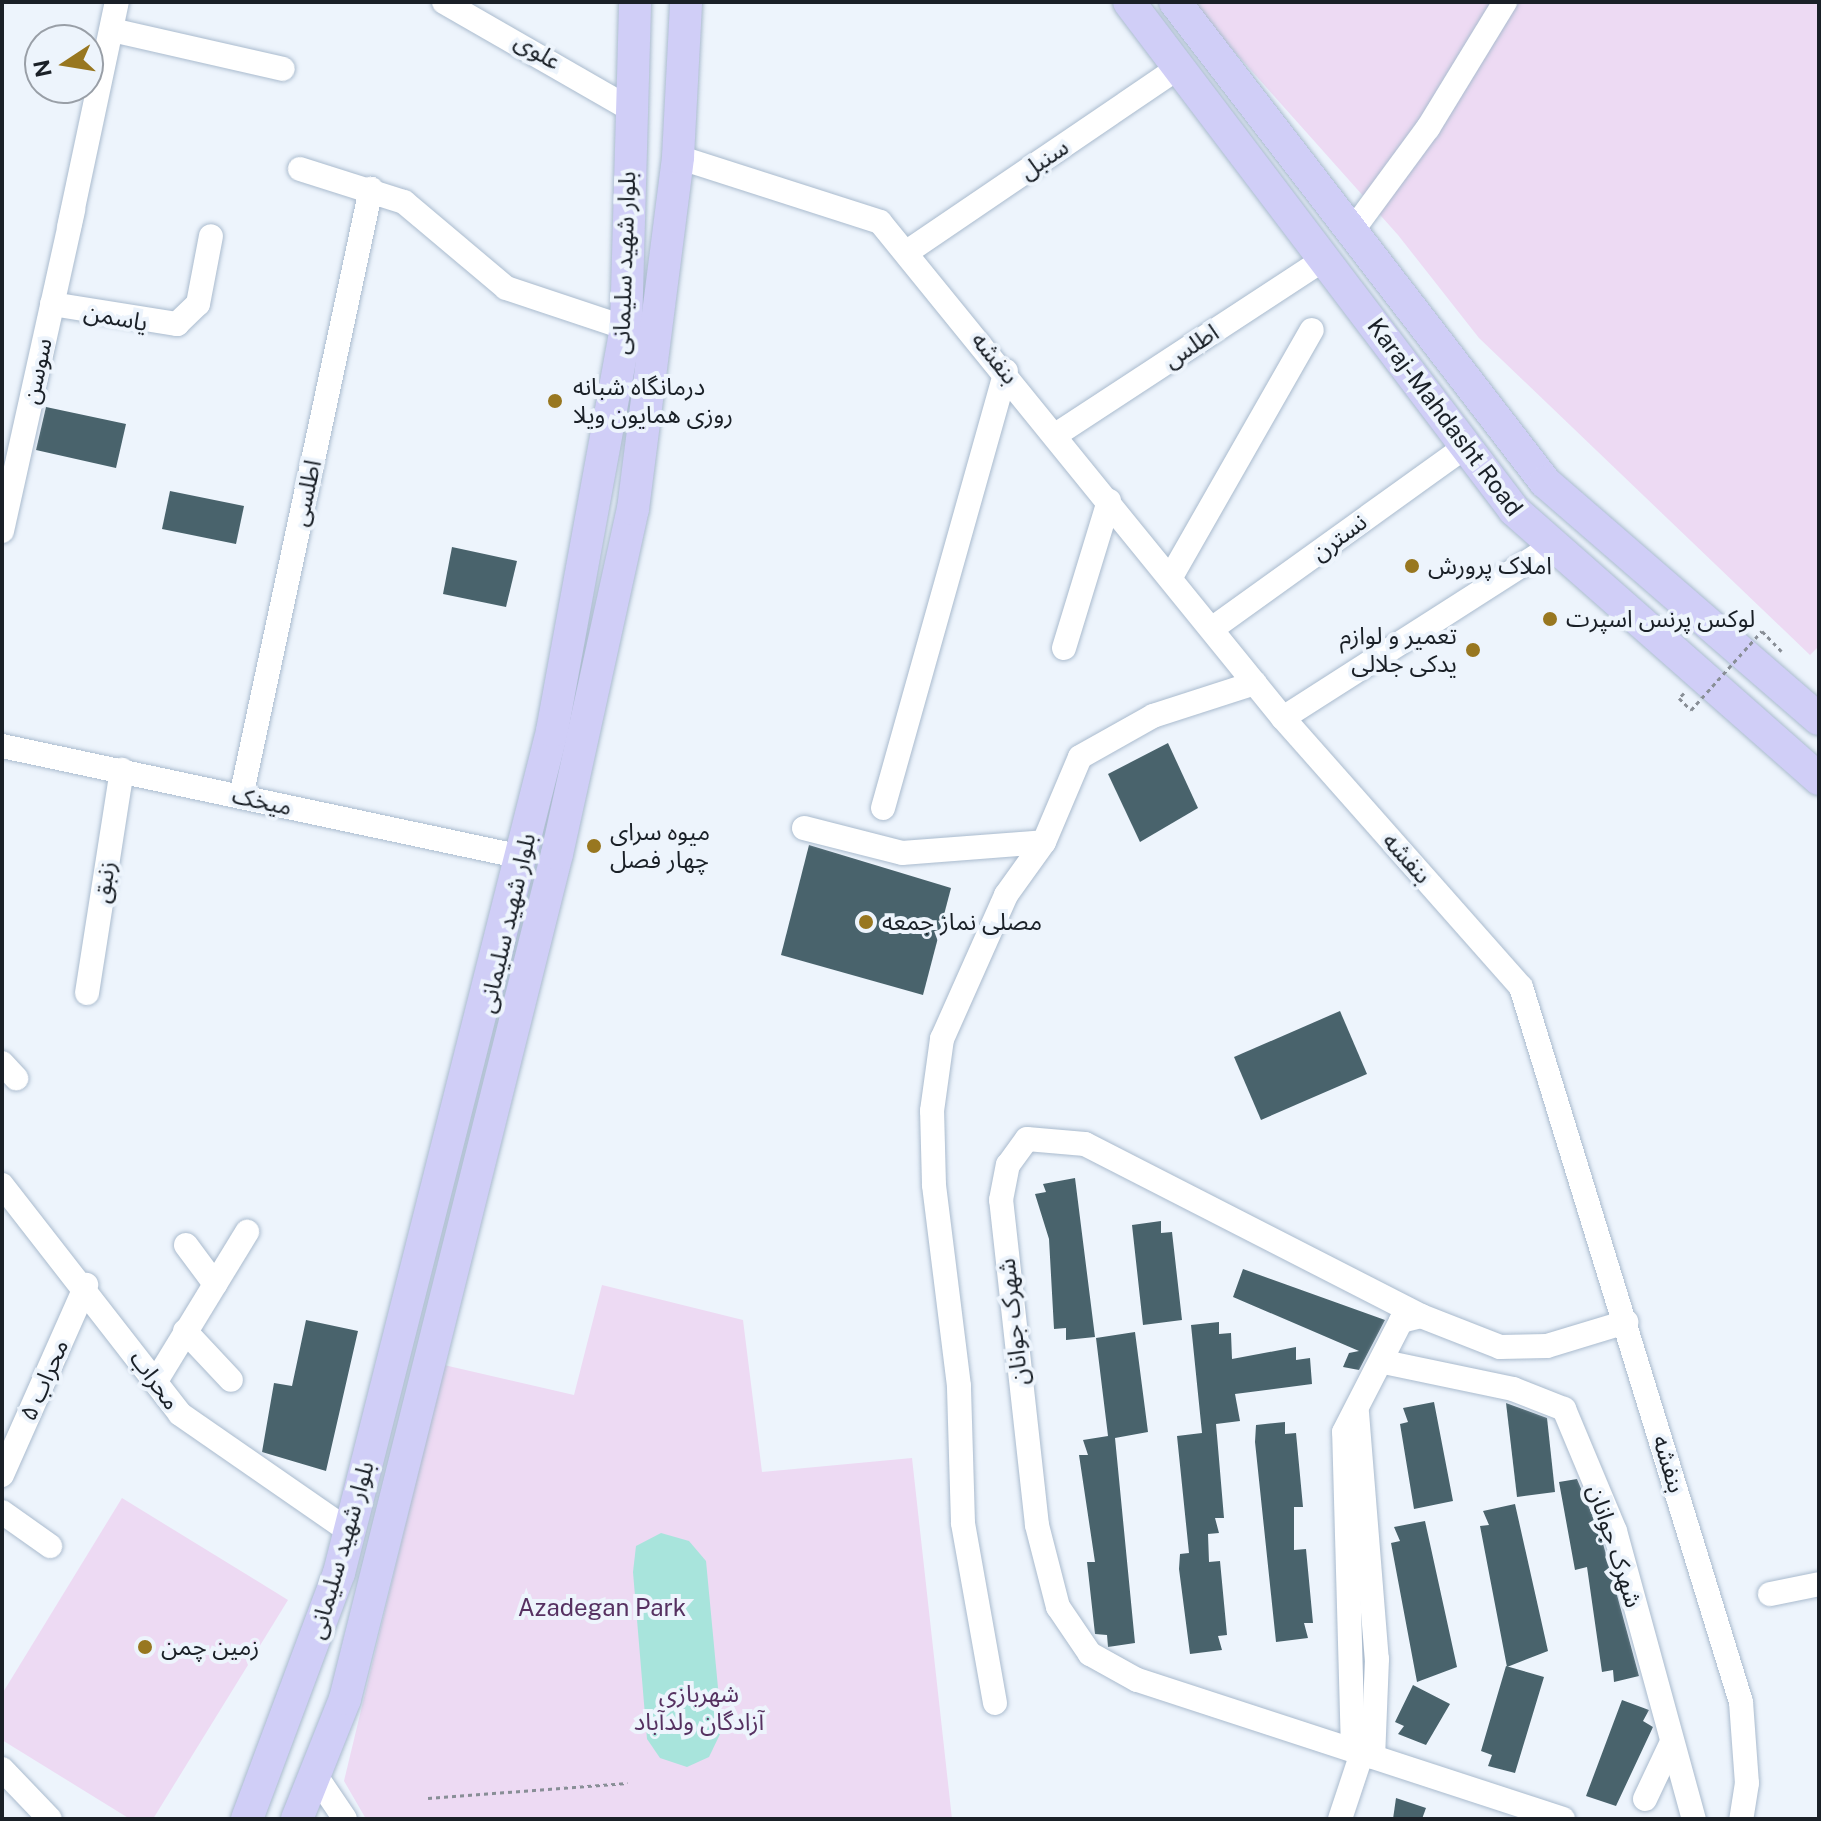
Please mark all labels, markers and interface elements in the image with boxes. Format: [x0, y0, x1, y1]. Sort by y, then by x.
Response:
north arrow [24, 24, 104, 104]
street label: علوی [510, 26, 566, 76]
text: N [28, 57, 57, 80]
street label: سنبل [1014, 132, 1074, 186]
street label: بلوار شهید سلیمانی [606, 171, 642, 355]
street label: یاسمن [82, 297, 150, 337]
street label: Karaj-Mahdasht Road [1361, 312, 1529, 522]
street label: اطلس [1158, 318, 1224, 374]
street label: بنفشه [965, 326, 1025, 390]
street label: سوسن [16, 335, 58, 407]
place label: درمانگاه شبانه روزی همایون ویلا [573, 373, 733, 429]
marker: درمانگاه شبانه روزی همایون ویلا [544, 390, 566, 412]
street label: اطلسی [285, 457, 327, 529]
street label: نسترن [1306, 507, 1372, 567]
place label: املاک پرورش [1428, 552, 1552, 580]
marker: املاک پرورش [1403, 557, 1421, 575]
place label: لوکس پرنس اسپرت [1566, 605, 1755, 633]
marker: لوکس پرنس اسپرت [1541, 610, 1559, 628]
place label: تعمیر و لوازم یدکی جلالی [1340, 622, 1457, 678]
marker: تعمیر و لوازم یدکی جلالی [1464, 641, 1482, 659]
street label: میخک [230, 781, 294, 821]
place label: میوه سرای چهار فصل [610, 818, 710, 874]
street label: بنفشه [1377, 827, 1437, 889]
street label: بلوار شهید سلیمانی [472, 830, 542, 1016]
marker: میوه سرای چهار فصل [585, 837, 603, 855]
street label: زنبق [86, 859, 122, 905]
place label: مصلی نماز جمعه [882, 908, 1042, 936]
marker: مصلی نماز جمعه [857, 913, 875, 931]
street label: شهرک جوانان [992, 1257, 1034, 1387]
street label: محراب ۵ [13, 1335, 75, 1425]
street label: محراب [124, 1345, 186, 1415]
street label: بنفشه [1647, 1432, 1691, 1496]
street label: بلوار شهید سلیمانی [302, 1458, 380, 1642]
street label: شهرک جوانان [1582, 1481, 1648, 1611]
park label: Azadegan Park [518, 1594, 686, 1622]
place label: زمین چمن [161, 1633, 259, 1661]
marker: زمین چمن [136, 1638, 154, 1656]
park label: شهربازی آزادگان ولدآباد [634, 1680, 764, 1736]

